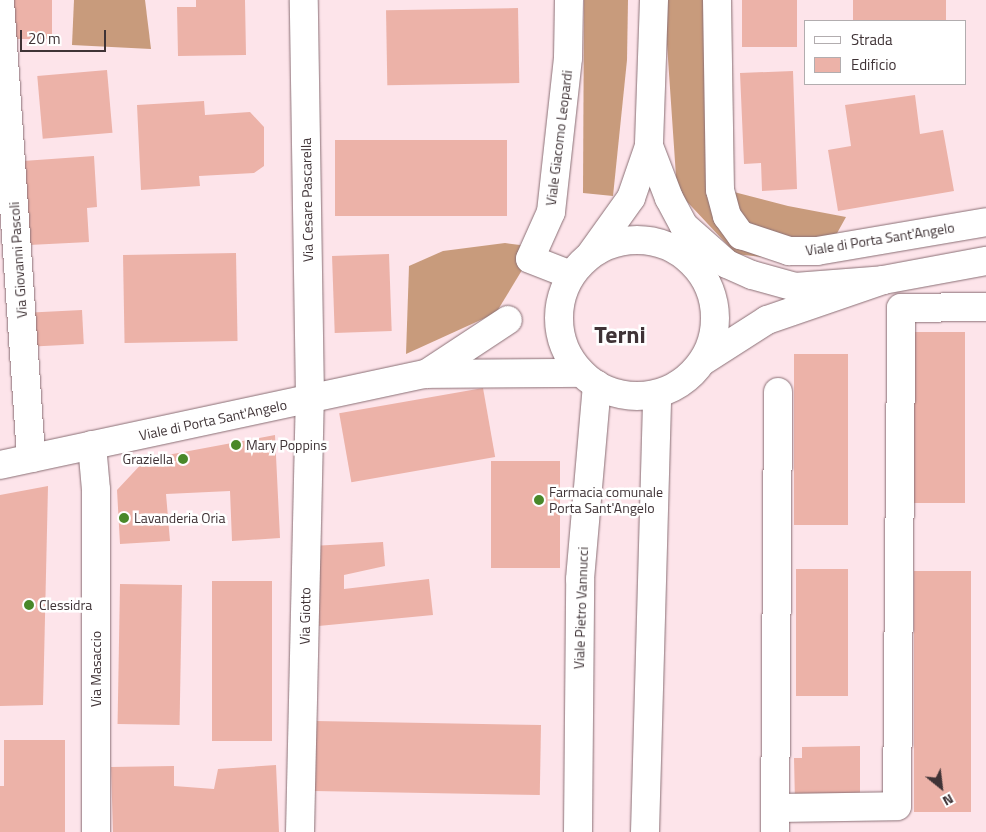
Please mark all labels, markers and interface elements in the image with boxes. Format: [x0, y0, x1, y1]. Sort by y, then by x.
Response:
scale bar [22, 20, 109, 52]
legend [804, 20, 966, 85]
text: 20 m [28, 27, 61, 50]
text: Strada [851, 28, 892, 51]
text: Edificio [851, 53, 896, 76]
street label: Viale Giacomo Leopardi [542, 69, 576, 207]
street label: Via Cesare Pascarella [298, 138, 316, 262]
street label: Via Giovanni Pascoli [6, 201, 30, 319]
street label: Viale di Porta Sant'Angelo [804, 219, 956, 259]
district label: Terni [594, 321, 646, 349]
street label: Viale di Porta Sant'Angelo [138, 396, 288, 444]
place label: Mary Poppins [246, 437, 327, 453]
marker: Mary Poppins [230, 439, 242, 451]
place label: Graziella [123, 451, 173, 467]
marker: Graziella [177, 453, 189, 465]
place label: Farmacia comunale Porta Sant'Angelo [549, 484, 663, 516]
marker: Farmacia comunale Porta Sant'Angelo [533, 494, 545, 506]
place label: Lavanderia Oria [134, 510, 225, 526]
marker: Lavanderia Oria [118, 512, 130, 524]
street label: Viale Pietro Vannucci [570, 546, 592, 670]
street label: Via Giotto [296, 587, 314, 645]
place label: Clessidra [39, 597, 92, 613]
marker: Clessidra [23, 599, 35, 611]
street label: Via Masaccio [88, 631, 104, 707]
north arrow [916, 762, 966, 812]
text: N [939, 789, 958, 812]

